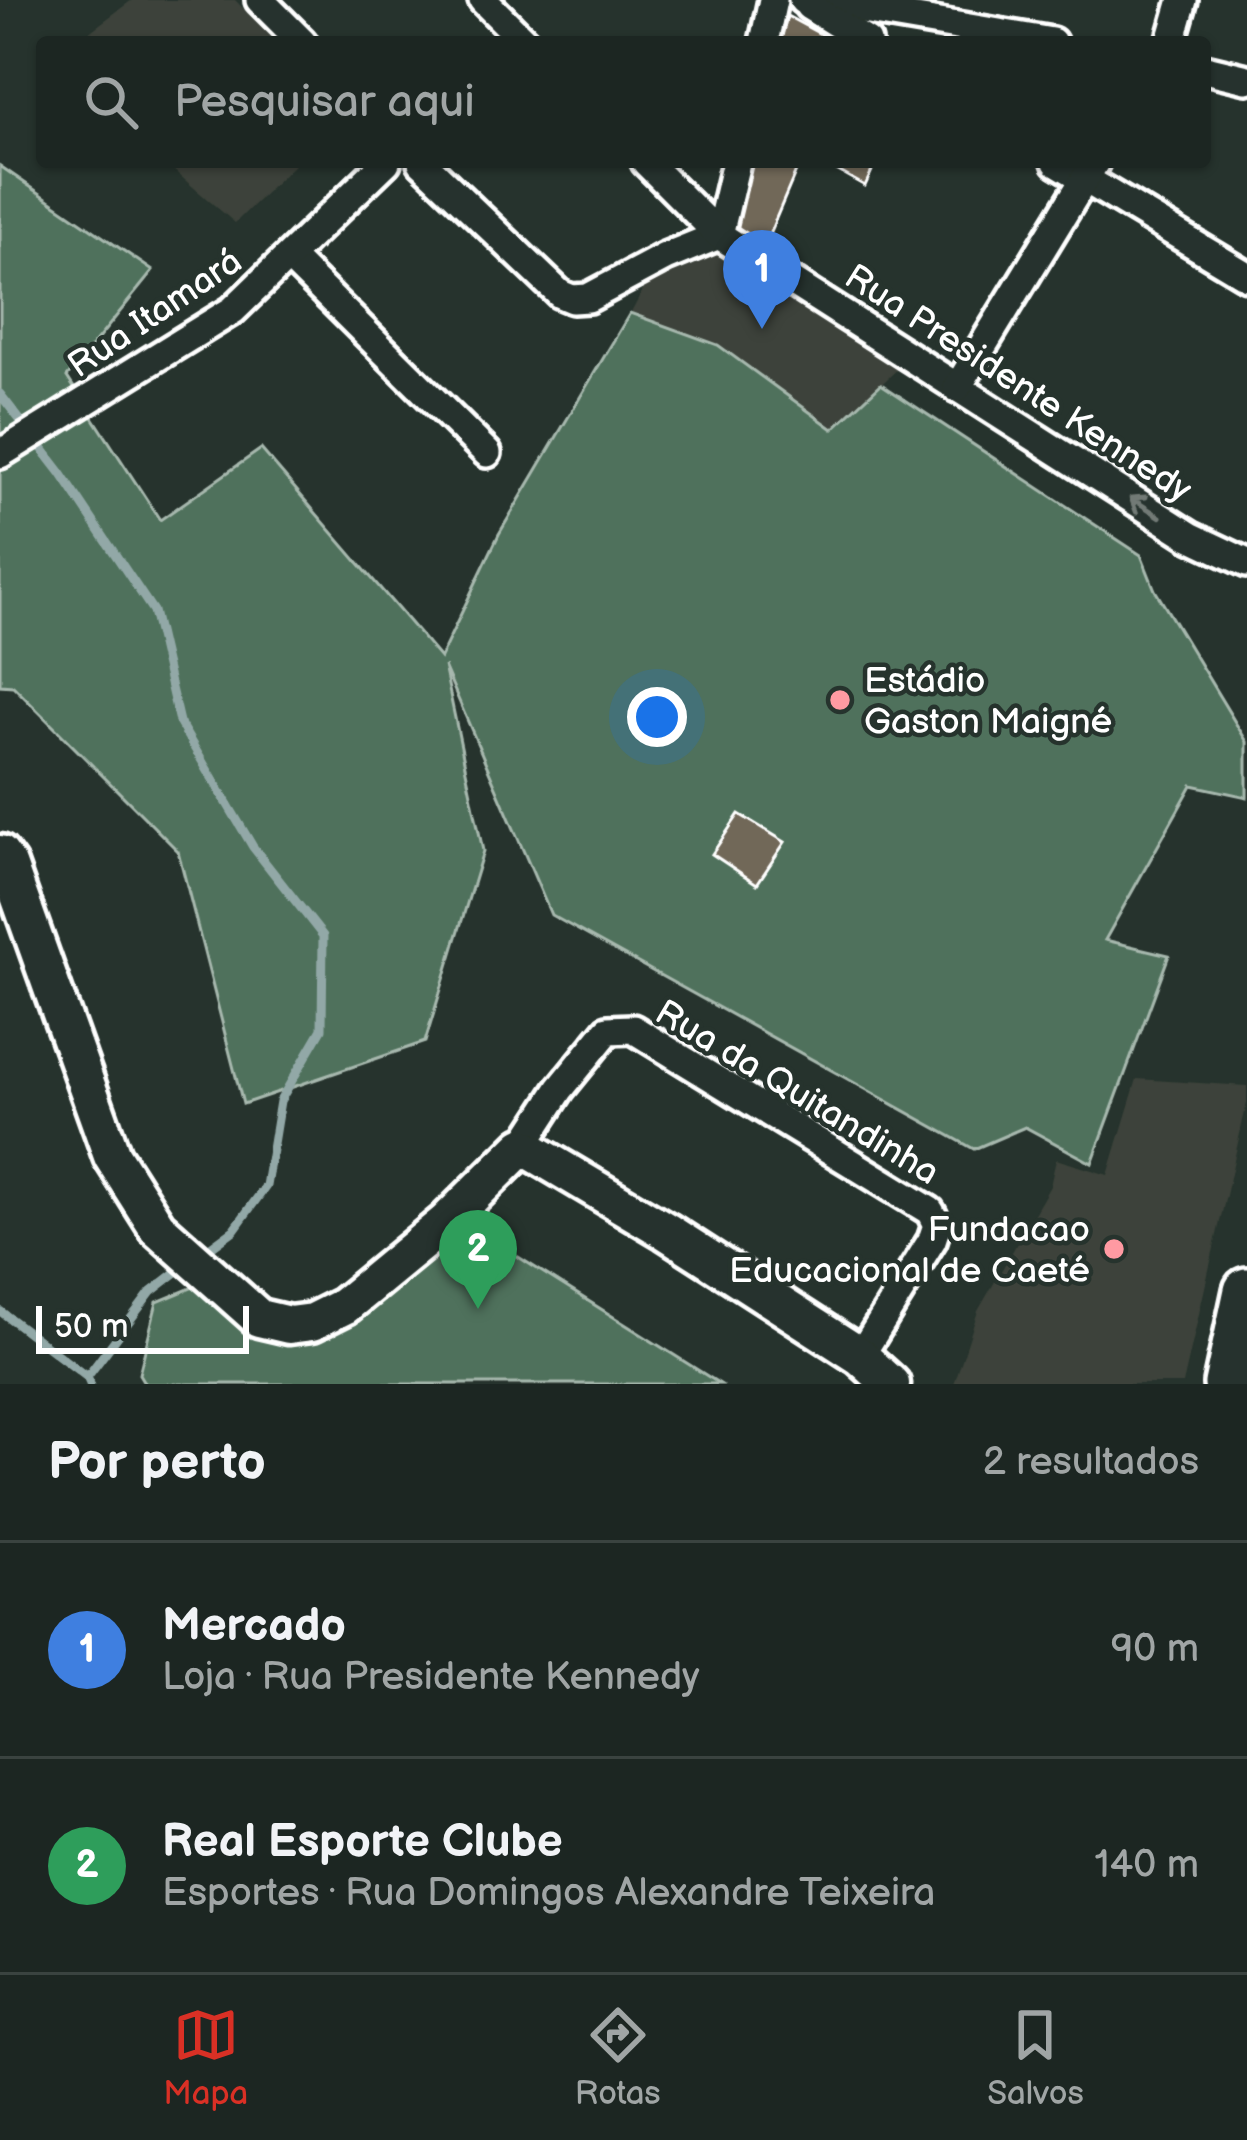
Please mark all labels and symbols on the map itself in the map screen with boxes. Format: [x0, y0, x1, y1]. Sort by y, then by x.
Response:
pin: 1 [723, 230, 801, 329]
street label: Rua Itamará [60, 240, 250, 388]
street label: Rua Presidente Kennedy [836, 256, 1200, 513]
one-way arrow [1128, 495, 1162, 519]
place label: Estádio Gaston Maigné [864, 660, 1112, 744]
your location [627, 687, 687, 747]
marker: Estádio Gaston Maigné [827, 687, 853, 713]
street label: Rua da Quitandinha [647, 991, 946, 1195]
place label: Fundacao Educacional de Caeté [729, 1209, 1090, 1293]
pin: 2 [439, 1210, 517, 1309]
marker: Fundacao Educacional de Caeté [1101, 1236, 1127, 1262]
scale bar [36, 1300, 249, 1353]

